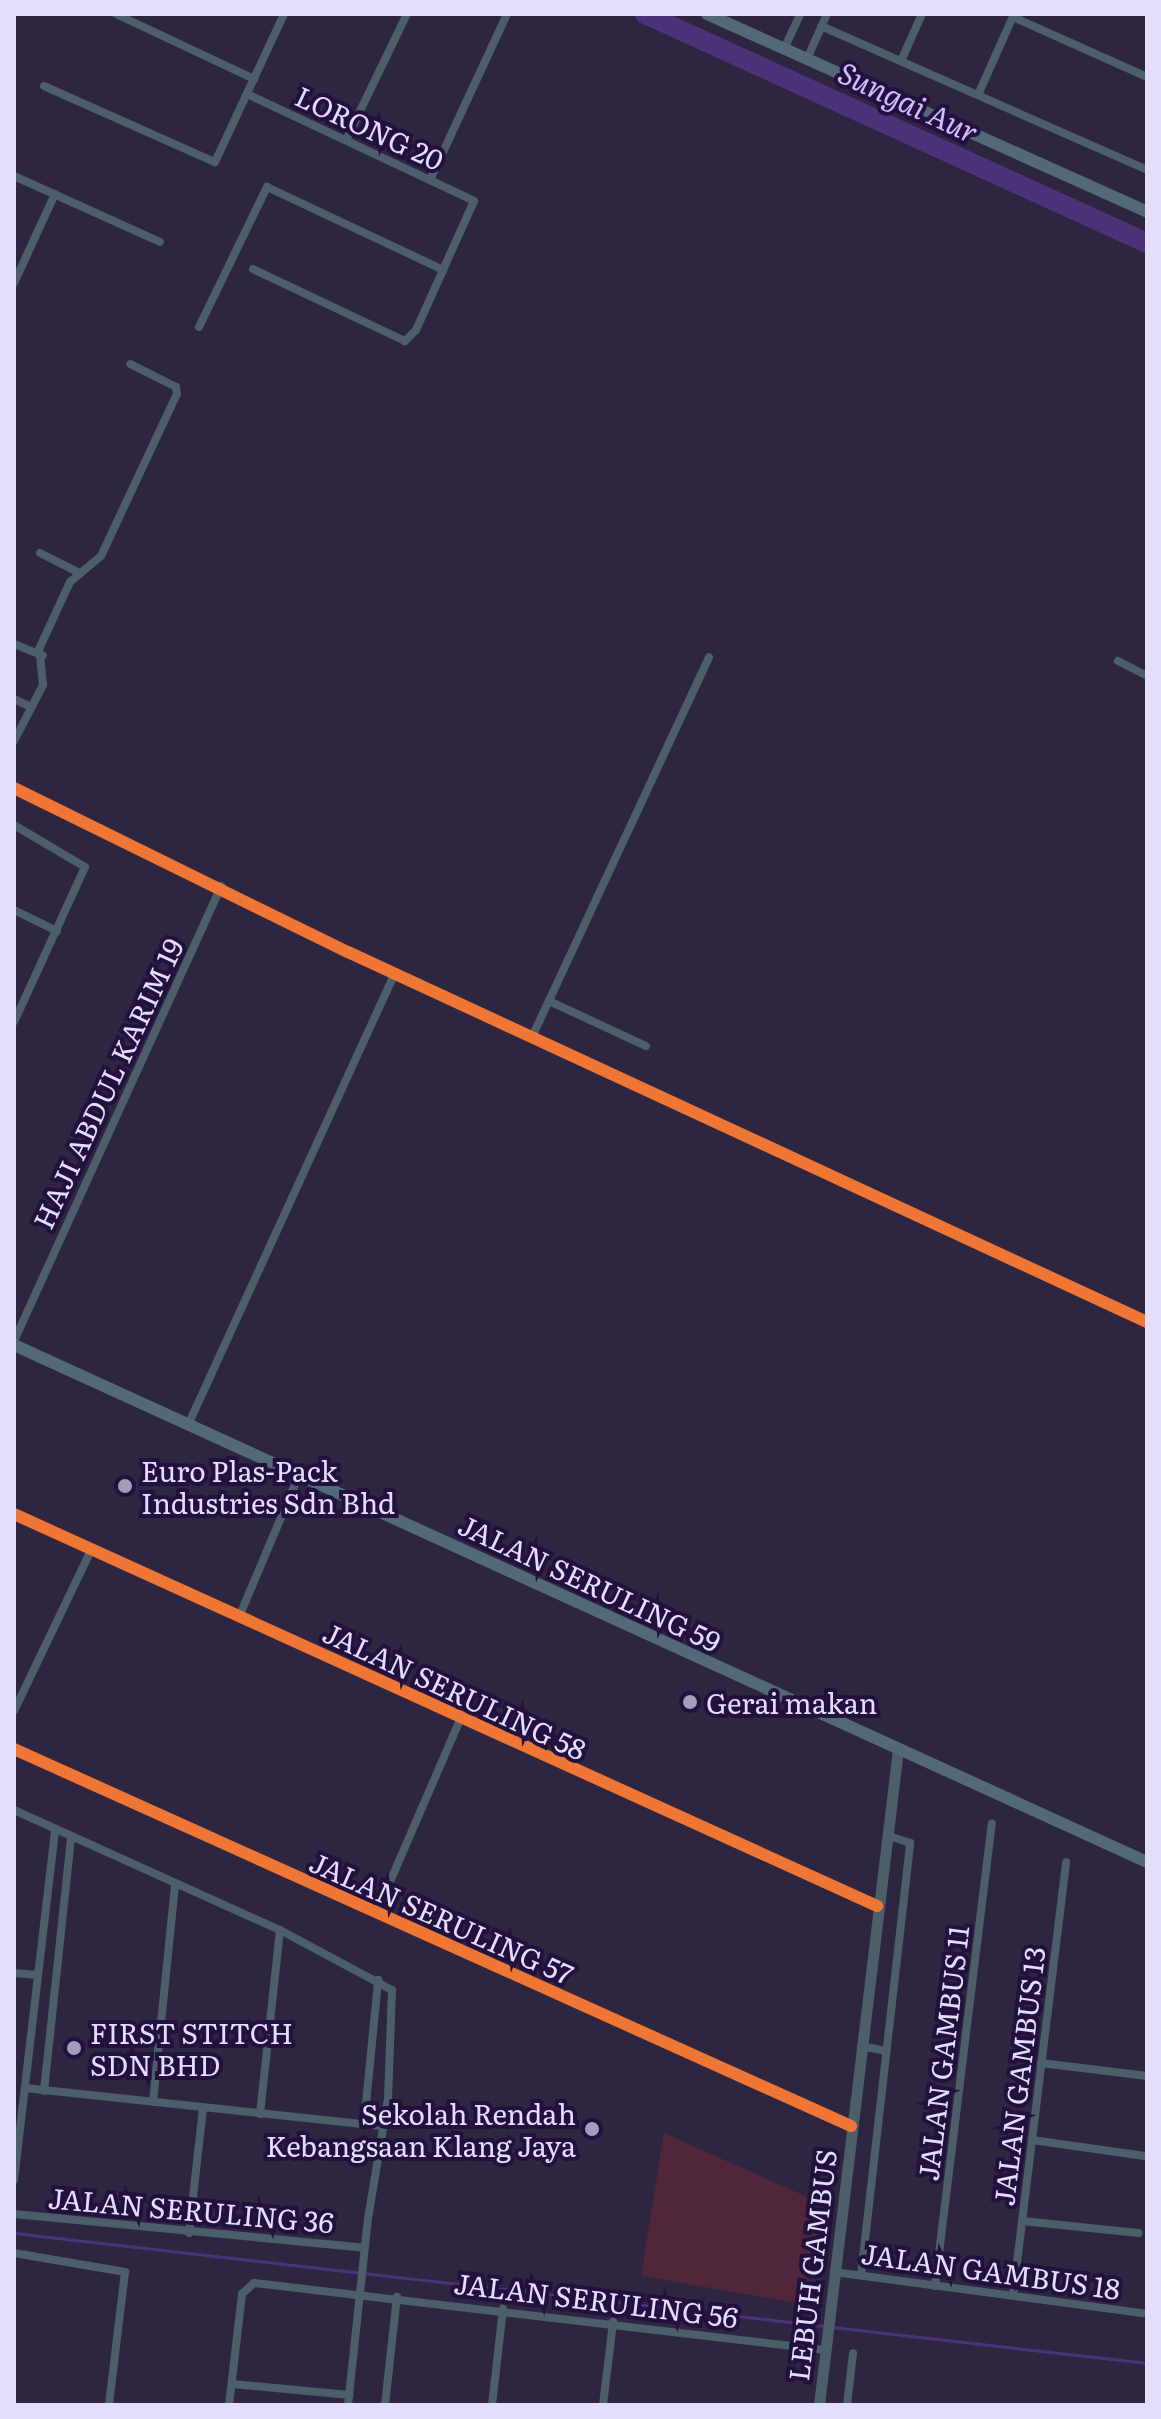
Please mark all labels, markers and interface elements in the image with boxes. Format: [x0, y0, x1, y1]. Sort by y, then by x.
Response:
water label: Sungai Aur [833, 53, 985, 149]
street label: LORONG 20 [291, 78, 449, 176]
street label: HAJI ABDUL KARIM 19 [25, 932, 189, 1234]
place label: Euro Plas-Pack Industries Sdn Bhd [141, 1453, 395, 1519]
marker: Euro Plas-Pack Industries Sdn Bhd [116, 1477, 134, 1495]
street label: JALAN SERULING 59 [454, 1506, 726, 1658]
street label: JALAN SERULING 58 [318, 1614, 592, 1766]
place label: Gerai makan [706, 1685, 877, 1719]
marker: Gerai makan [681, 1693, 699, 1711]
street label: JALAN SERULING 57 [305, 1844, 579, 1990]
street label: JALAN GAMBUS 11 [910, 1923, 974, 2183]
street label: JALAN GAMBUS 13 [985, 1945, 1051, 2207]
place label: FIRST STITCH SDN BHD [90, 2015, 293, 2081]
marker: FIRST STITCH SDN BHD [65, 2039, 83, 2057]
place label: Sekolah Rendah Kebangsaan Klang Jaya [266, 2096, 576, 2162]
marker: Sekolah Rendah Kebangsaan Klang Jaya [583, 2120, 601, 2138]
street label: LEBUH GAMBUS [780, 2147, 842, 2383]
street label: JALAN SERULING 36 [47, 2180, 335, 2238]
street label: JALAN GAMBUS 18 [859, 2235, 1123, 2305]
street label: JALAN SERULING 56 [452, 2265, 740, 2333]

